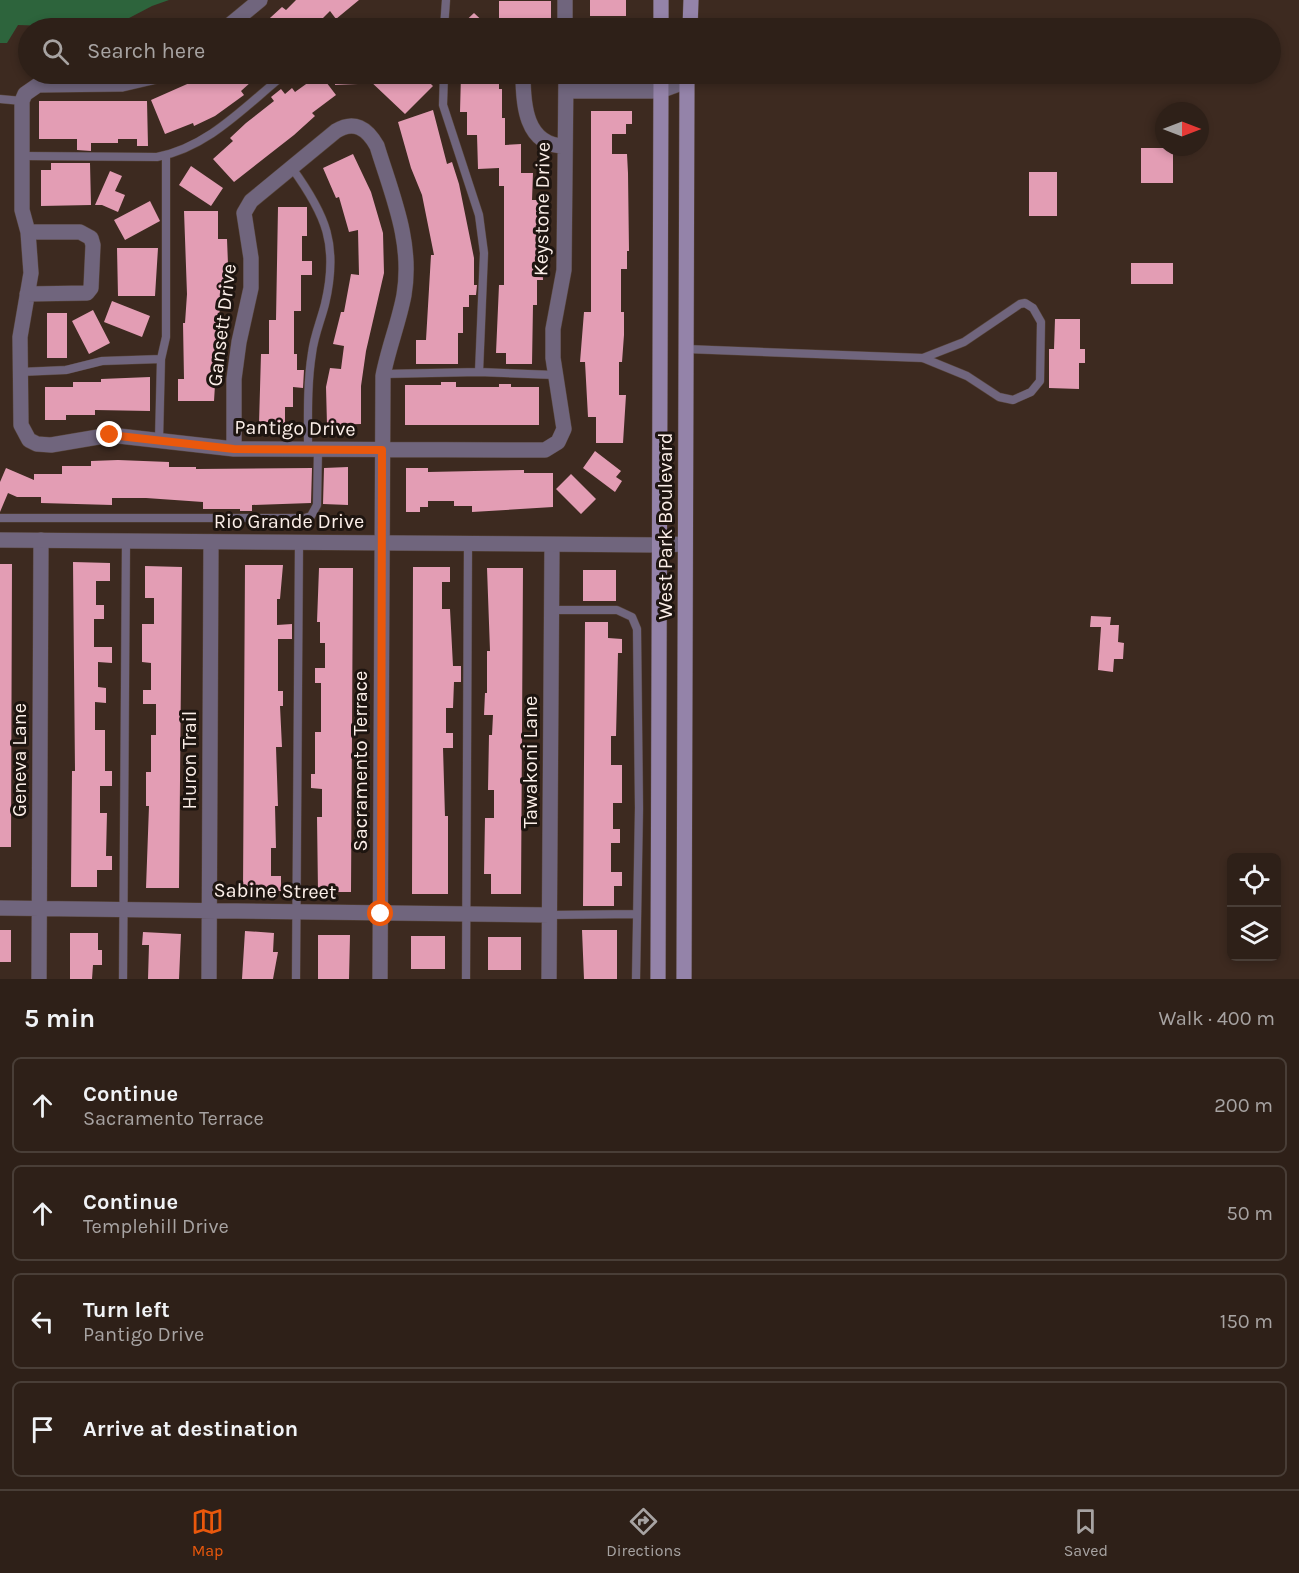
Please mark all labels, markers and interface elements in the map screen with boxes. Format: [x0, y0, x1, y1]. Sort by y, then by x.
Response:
search box [18, 18, 1281, 84]
icon: search [39, 35, 72, 68]
text: Search here [87, 38, 205, 64]
north arrow [1155, 102, 1209, 156]
street label: Keystone Drive [529, 142, 555, 276]
street label: Gansett Drive [203, 262, 241, 388]
street label: Pantigo Drive [234, 415, 356, 441]
route end [96, 421, 122, 447]
street label: West Park Boulevard [654, 432, 677, 620]
street label: Rio Grande Drive [214, 510, 364, 533]
street label: Sacramento Terrace [349, 671, 372, 851]
street label: Tawakoni Lane [519, 696, 542, 828]
street label: Geneva Lane [8, 703, 31, 817]
street label: Huron Trail [178, 711, 201, 809]
map controls [1227, 853, 1281, 961]
button: locate [1227, 853, 1281, 907]
street label: Sabine Street [213, 878, 337, 904]
route start [367, 900, 393, 926]
button: layers [1227, 907, 1281, 961]
text: 5 min [24, 1003, 95, 1034]
text: Walk · 400 m [1158, 1007, 1275, 1030]
text: Continue [83, 1081, 178, 1107]
icon: ahead [26, 1089, 59, 1122]
text: 200 m [1214, 1094, 1273, 1117]
text: Sacramento Terrace [83, 1107, 264, 1130]
text: Continue [83, 1189, 178, 1215]
icon: ahead [26, 1197, 59, 1230]
text: 50 m [1226, 1202, 1273, 1225]
text: Templehill Drive [83, 1215, 229, 1238]
text: Turn left [83, 1297, 170, 1323]
icon: left [26, 1305, 59, 1338]
text: 150 m [1220, 1310, 1273, 1333]
text: Pantigo Drive [83, 1323, 204, 1346]
icon: arrive [26, 1413, 59, 1446]
text: Arrive at destination [83, 1416, 298, 1442]
tab: Map [191, 1505, 224, 1560]
tab: Directions [606, 1505, 681, 1560]
tab: Saved [1064, 1505, 1108, 1560]

